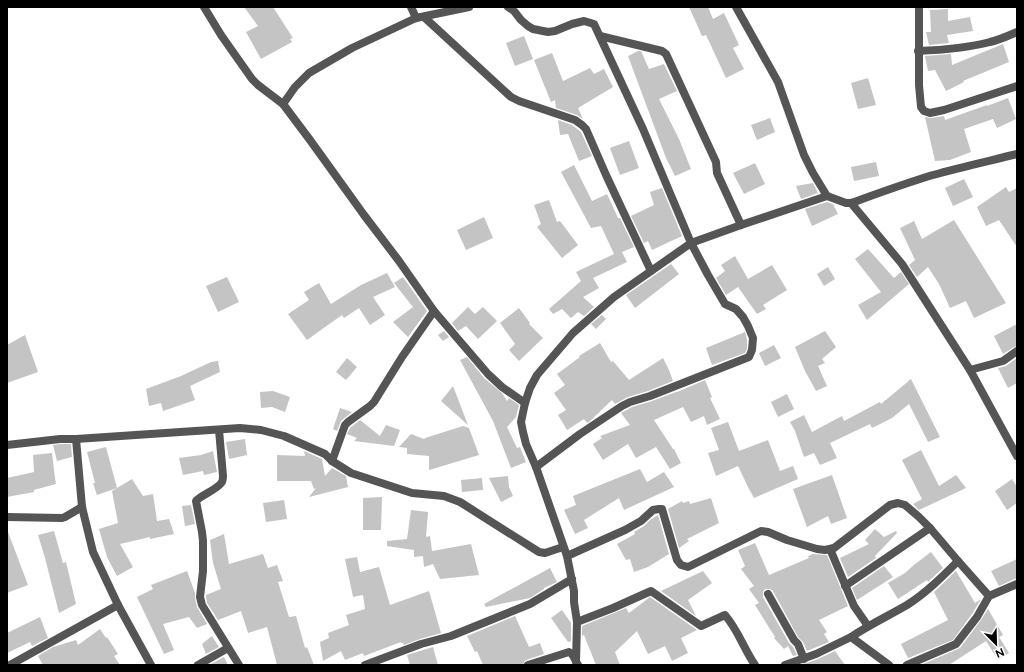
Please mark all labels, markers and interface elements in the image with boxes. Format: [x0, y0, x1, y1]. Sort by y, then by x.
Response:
north arrow [976, 624, 1016, 664]
text: N [993, 645, 1006, 660]

